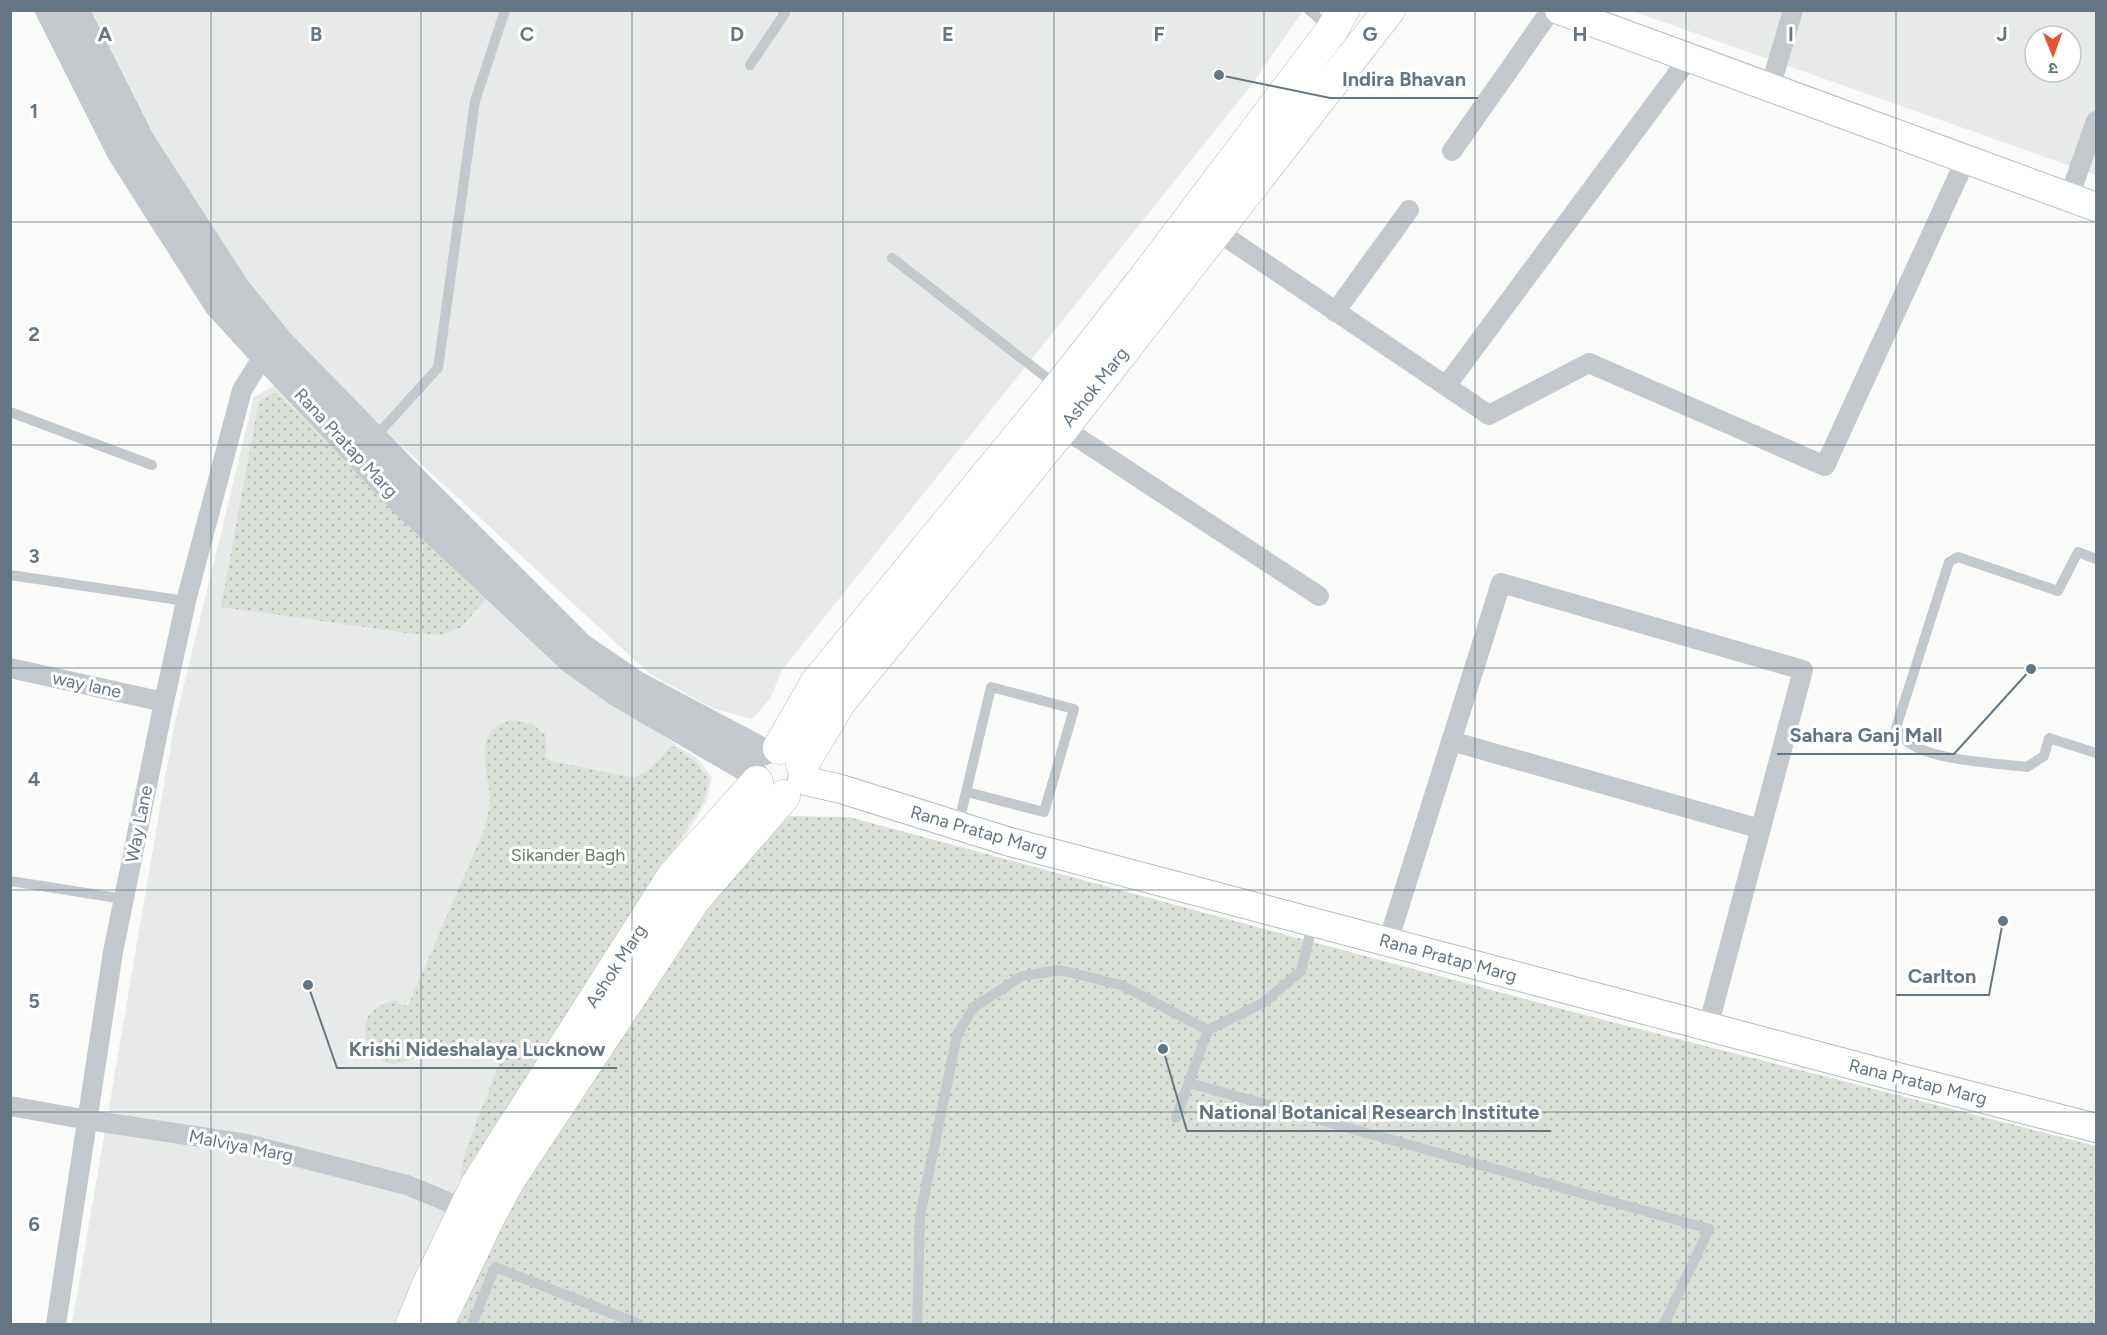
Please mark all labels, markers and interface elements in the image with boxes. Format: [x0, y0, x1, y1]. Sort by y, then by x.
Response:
text: A [98, 22, 113, 46]
text: B [310, 22, 322, 46]
text: C [520, 22, 534, 46]
text: D [730, 22, 744, 46]
text: E [942, 22, 954, 46]
text: F [1153, 22, 1165, 46]
text: G [1363, 22, 1378, 46]
text: H [1573, 22, 1588, 46]
text: I [1788, 22, 1794, 46]
text: J [1996, 22, 2008, 46]
north arrow [2023, 24, 2083, 84]
text: उ [2048, 59, 2058, 78]
callout: Indira Bhavan [1330, 60, 1478, 98]
text: Indira Bhavan [1342, 67, 1466, 91]
text: 1 [30, 99, 38, 123]
text: 2 [28, 322, 40, 346]
street label: Ashok Marg [1057, 343, 1133, 431]
street label: Rana Pratap Marg [290, 384, 402, 502]
text: 3 [28, 544, 40, 568]
street label: way lane [51, 667, 124, 703]
callout: Sahara Ganj Mall [1777, 716, 1954, 754]
text: Sahara Ganj Mall [1790, 723, 1942, 747]
text: 4 [28, 767, 41, 791]
street label: Way Lane [121, 783, 157, 864]
street label: Rana Pratap Marg [908, 801, 1050, 861]
park label: Sikander Bagh [511, 844, 625, 866]
street label: Ashok Marg [581, 920, 651, 1012]
street label: Rana Pratap Marg [1377, 929, 1519, 987]
callout: Carlton [1896, 957, 1989, 995]
text: Carlton [1908, 964, 1976, 988]
text: 5 [28, 989, 40, 1013]
callout: Krishi Nideshalaya Lucknow [337, 1030, 617, 1068]
text: Krishi Nideshalaya Lucknow [349, 1037, 606, 1061]
street label: Rana Pratap Marg [1847, 1054, 1989, 1110]
callout: National Botanical Research Institute [1187, 1093, 1551, 1131]
text: National Botanical Research Institute [1199, 1100, 1539, 1124]
street label: Malviya Marg [187, 1125, 295, 1167]
text: 6 [28, 1212, 40, 1236]

